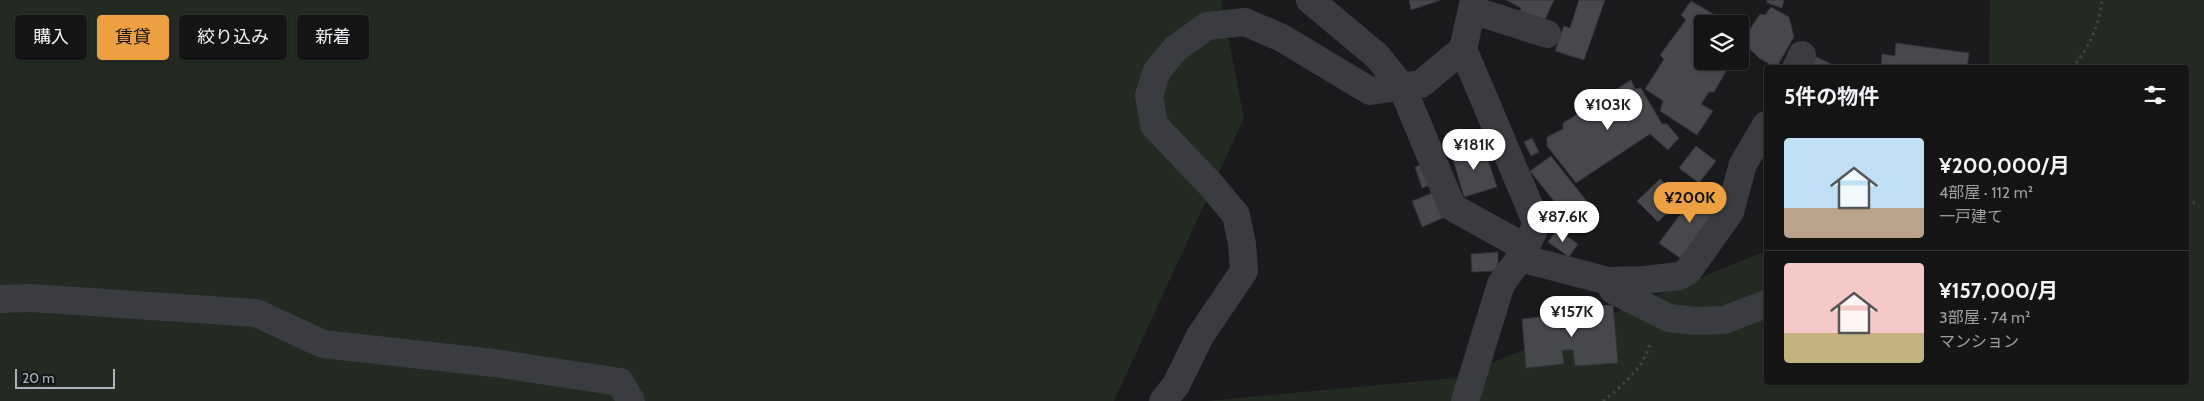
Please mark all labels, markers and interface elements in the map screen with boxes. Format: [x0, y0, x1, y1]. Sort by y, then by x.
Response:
chip: 購入 [15, 15, 87, 60]
chip: 賃貸 [97, 15, 169, 60]
chip: 絞り込み [179, 15, 287, 60]
chip: 新着 [297, 15, 369, 60]
map controls [1694, 15, 1749, 70]
button: layers [1694, 15, 1749, 70]
icon: filters [2141, 81, 2169, 109]
text: 5件の物件 [1784, 84, 1879, 109]
pin: ¥103K [1573, 88, 1643, 131]
text: ¥103K [1585, 95, 1631, 114]
pin: ¥181K [1439, 128, 1509, 171]
text: ¥181K [1453, 135, 1495, 154]
text: ¥200,000/月 [1939, 153, 2070, 178]
icon: home [1824, 158, 1884, 218]
pin: ¥200K [1655, 182, 1725, 224]
text: 4部屋 · 112 m² [1939, 183, 2033, 202]
text: ¥200K [1665, 188, 1715, 207]
pin: ¥87.6K [1522, 200, 1604, 243]
text: ¥87.6K [1538, 207, 1588, 226]
text: 一戸建て [1939, 207, 2003, 226]
text: ¥157,000/月 [1939, 278, 2058, 303]
icon: home [1824, 283, 1884, 343]
pin: ¥157K [1537, 296, 1607, 338]
text: ¥157K [1551, 302, 1593, 321]
text: 3部屋 · 74 m² [1939, 308, 2030, 327]
text: マンション [1939, 332, 2019, 351]
scale bar [15, 366, 115, 389]
text: 20 m [22, 369, 55, 387]

